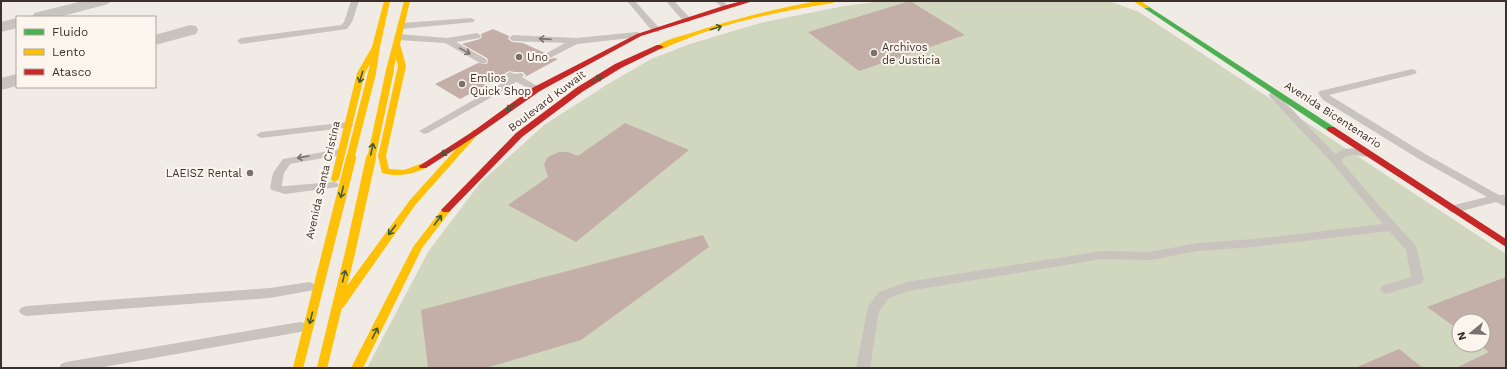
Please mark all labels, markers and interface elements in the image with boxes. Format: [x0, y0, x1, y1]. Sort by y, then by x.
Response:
legend [16, 16, 156, 88]
one-way arrow [709, 24, 722, 31]
text: Fluido [52, 25, 88, 39]
one-way arrow [539, 35, 552, 42]
place label: Archivos de Justicia [882, 41, 940, 67]
text: Lento [52, 45, 86, 59]
one-way arrow [459, 47, 471, 55]
marker: Archivos de Justicia [869, 48, 879, 58]
place label: Uno [527, 51, 548, 64]
marker: Uno [514, 52, 524, 62]
text: Atasco [52, 65, 92, 79]
street label: Boulevard Kuwait [506, 67, 589, 134]
one-way arrow [356, 70, 364, 82]
place label: Emlios Quick Shop [470, 72, 531, 98]
one-way arrow [591, 75, 602, 83]
marker: Emlios Quick Shop [457, 79, 467, 89]
street label: Avenida Bicentenario [1282, 79, 1384, 151]
one-way arrow [506, 103, 517, 111]
street label: Avenida Santa Cristina [303, 120, 343, 240]
one-way arrow [369, 143, 377, 156]
one-way arrow [441, 148, 452, 156]
one-way arrow [297, 154, 310, 162]
place label: LAEISZ Rental [166, 167, 243, 180]
marker: LAEISZ Rental [245, 168, 255, 178]
one-way arrow [338, 186, 345, 199]
one-way arrow [434, 215, 442, 226]
one-way arrow [388, 225, 396, 236]
one-way arrow [341, 270, 348, 283]
one-way arrow [306, 312, 314, 325]
north arrow [1451, 313, 1491, 353]
one-way arrow [371, 327, 379, 339]
text: N [1455, 330, 1469, 342]

